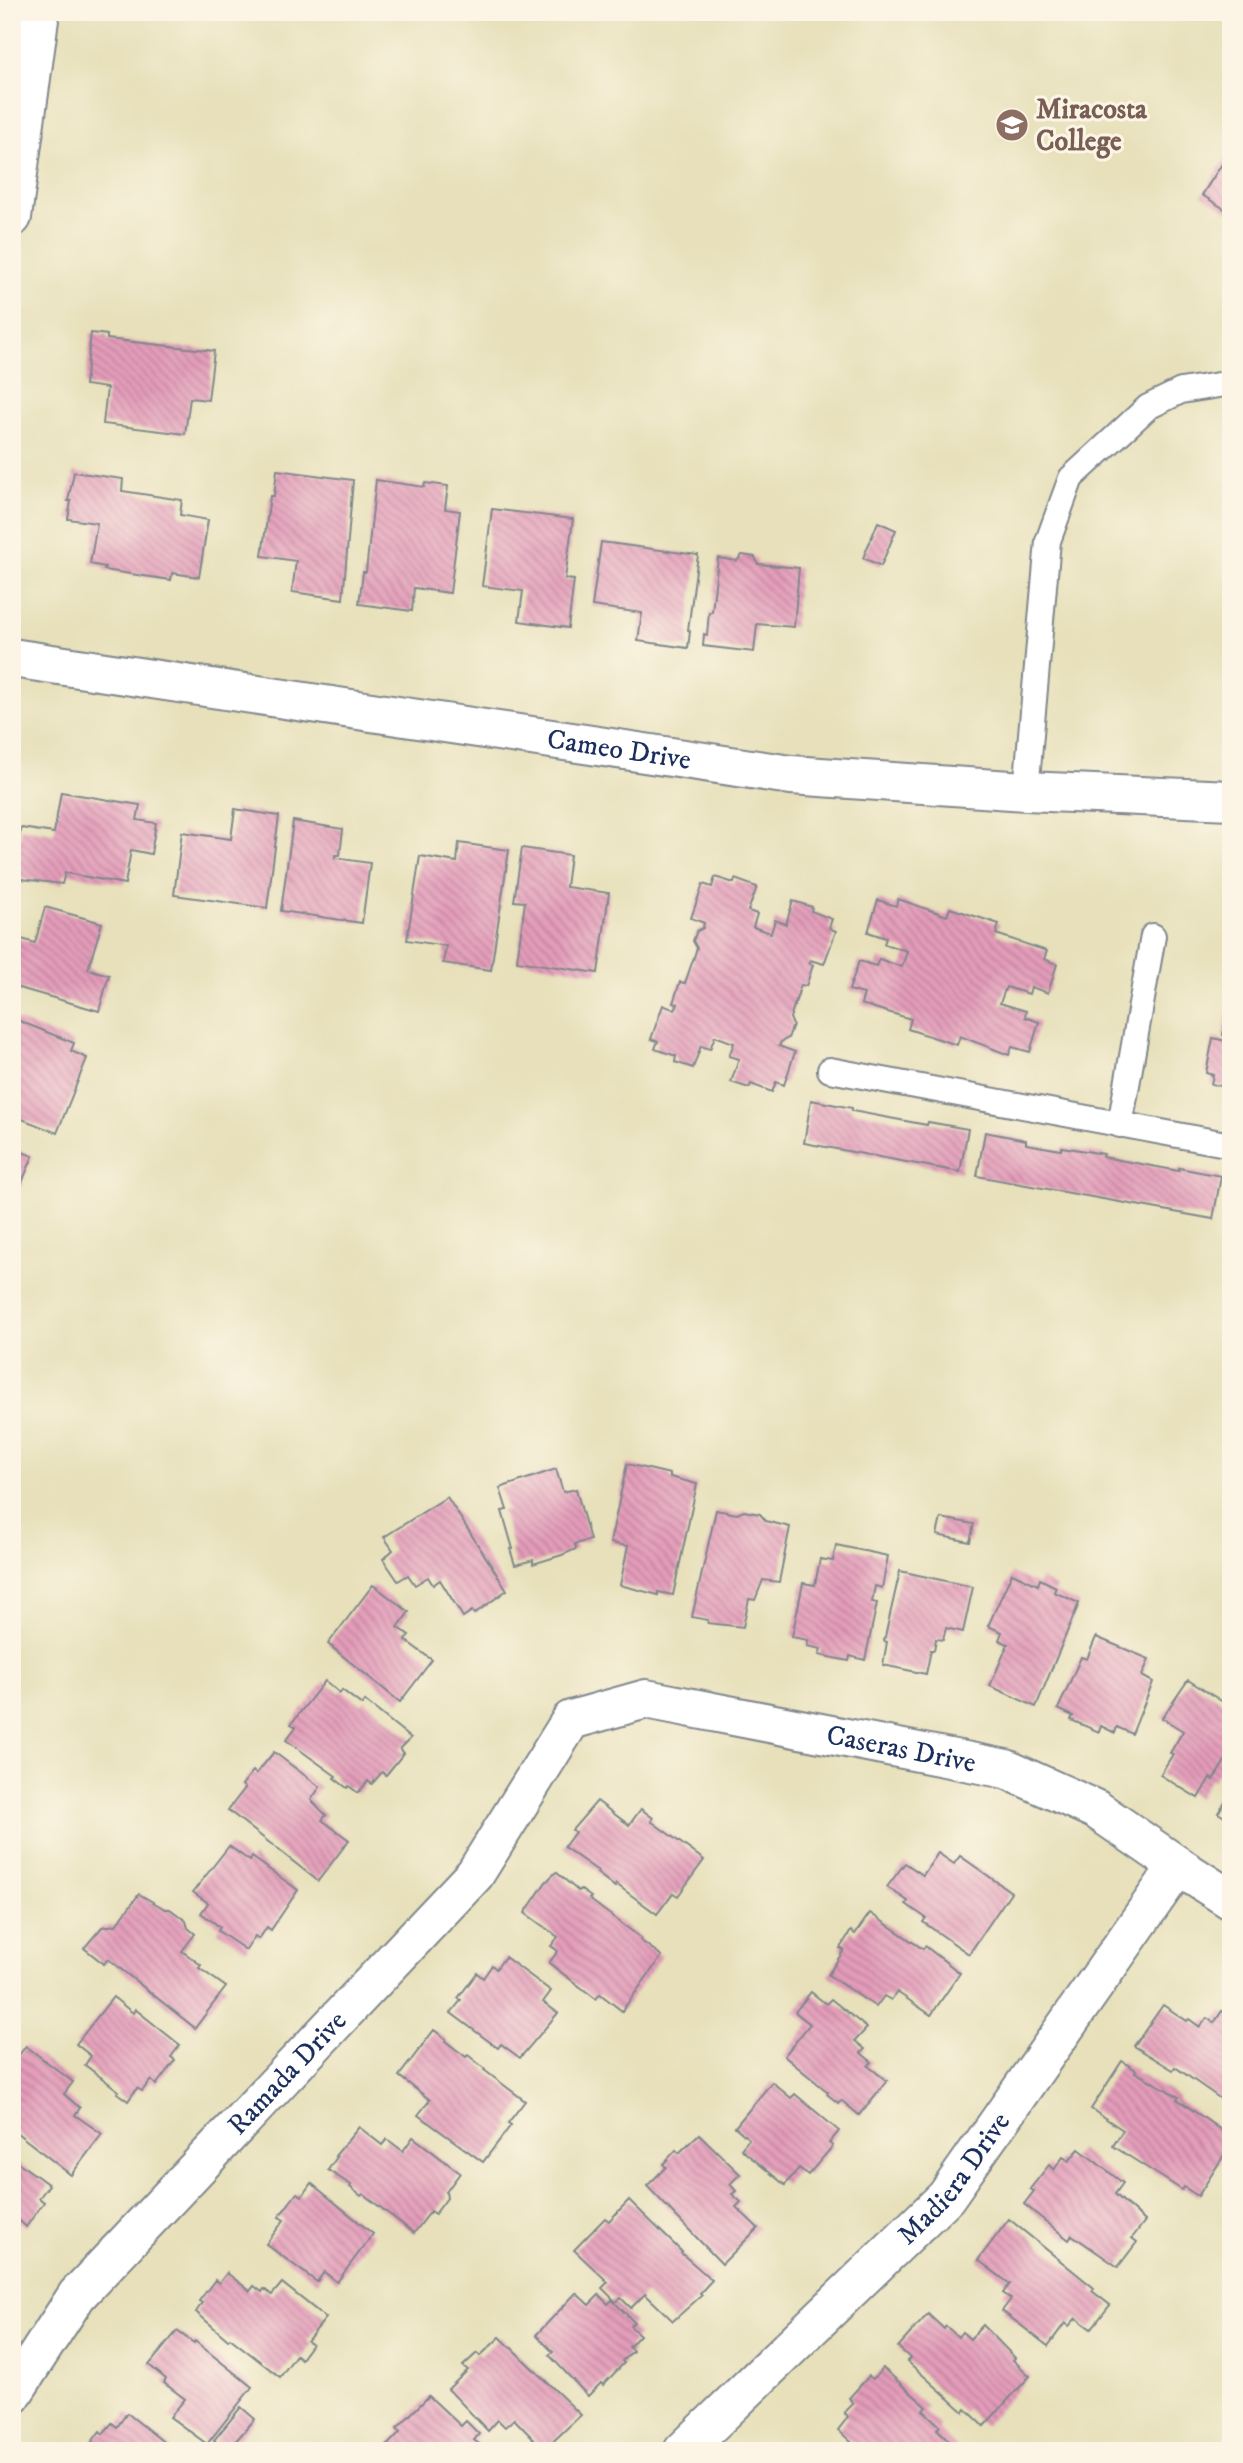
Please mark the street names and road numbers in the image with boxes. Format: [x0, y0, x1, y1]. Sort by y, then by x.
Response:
street label: Cameo Drive [545, 721, 694, 777]
street label: Caseras Drive [824, 1717, 979, 1780]
street label: Ramada Drive [220, 2003, 354, 2142]
street label: Madiera Drive [890, 2105, 1018, 2252]

